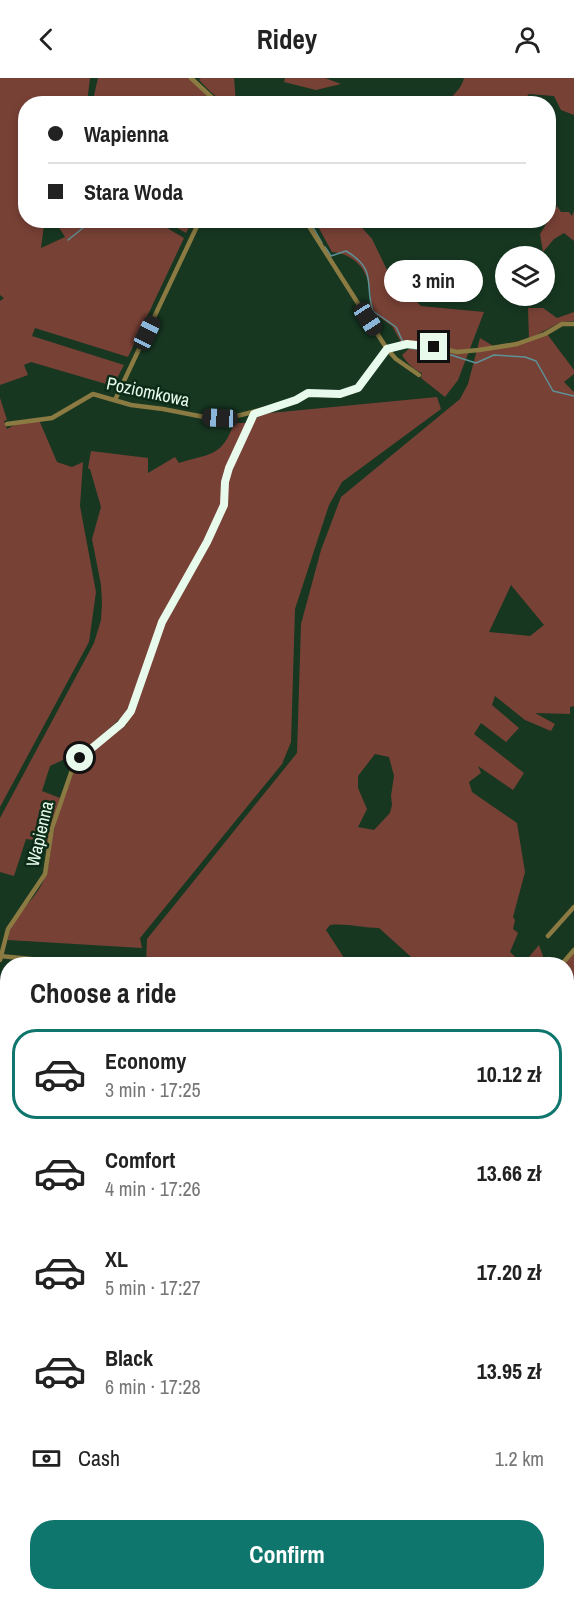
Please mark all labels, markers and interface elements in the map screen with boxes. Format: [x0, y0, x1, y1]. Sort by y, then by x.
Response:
text: Ridey [257, 21, 317, 57]
icon: back [30, 23, 63, 56]
icon: person [511, 23, 544, 56]
text: Wapienna [84, 119, 169, 149]
text: Stara Woda [84, 177, 183, 207]
map controls [495, 246, 555, 306]
button: layers [495, 246, 555, 306]
callout: 3 min [384, 260, 484, 302]
text: 3 min [412, 267, 455, 294]
car [351, 299, 385, 339]
car [131, 313, 163, 353]
route end [420, 333, 447, 360]
street label: Poziomkowa [104, 370, 192, 413]
car [202, 408, 238, 428]
route start [66, 744, 93, 771]
street label: Wapienna [20, 799, 59, 869]
text: Choose a ride [30, 975, 176, 1011]
text: Economy [105, 1046, 186, 1076]
icon: car [33, 1047, 87, 1101]
text: 10.12 zł [477, 1059, 541, 1089]
text: 3 min · 17:25 [105, 1076, 201, 1103]
text: Comfort [105, 1145, 175, 1175]
icon: car [33, 1146, 87, 1200]
text: 13.66 zł [477, 1158, 541, 1188]
text: 4 min · 17:26 [105, 1175, 201, 1202]
text: XL [105, 1244, 128, 1274]
icon: car [33, 1245, 87, 1299]
text: 17.20 zł [477, 1257, 541, 1287]
text: 5 min · 17:27 [105, 1274, 201, 1301]
text: Black [105, 1343, 153, 1373]
icon: car [33, 1344, 87, 1398]
text: 13.95 zł [477, 1356, 541, 1386]
text: 6 min · 17:28 [105, 1373, 201, 1400]
icon: cash [30, 1442, 63, 1475]
text: Cash [78, 1443, 120, 1473]
text: 1.2 km [495, 1445, 544, 1472]
button: Confirm [30, 1520, 544, 1589]

